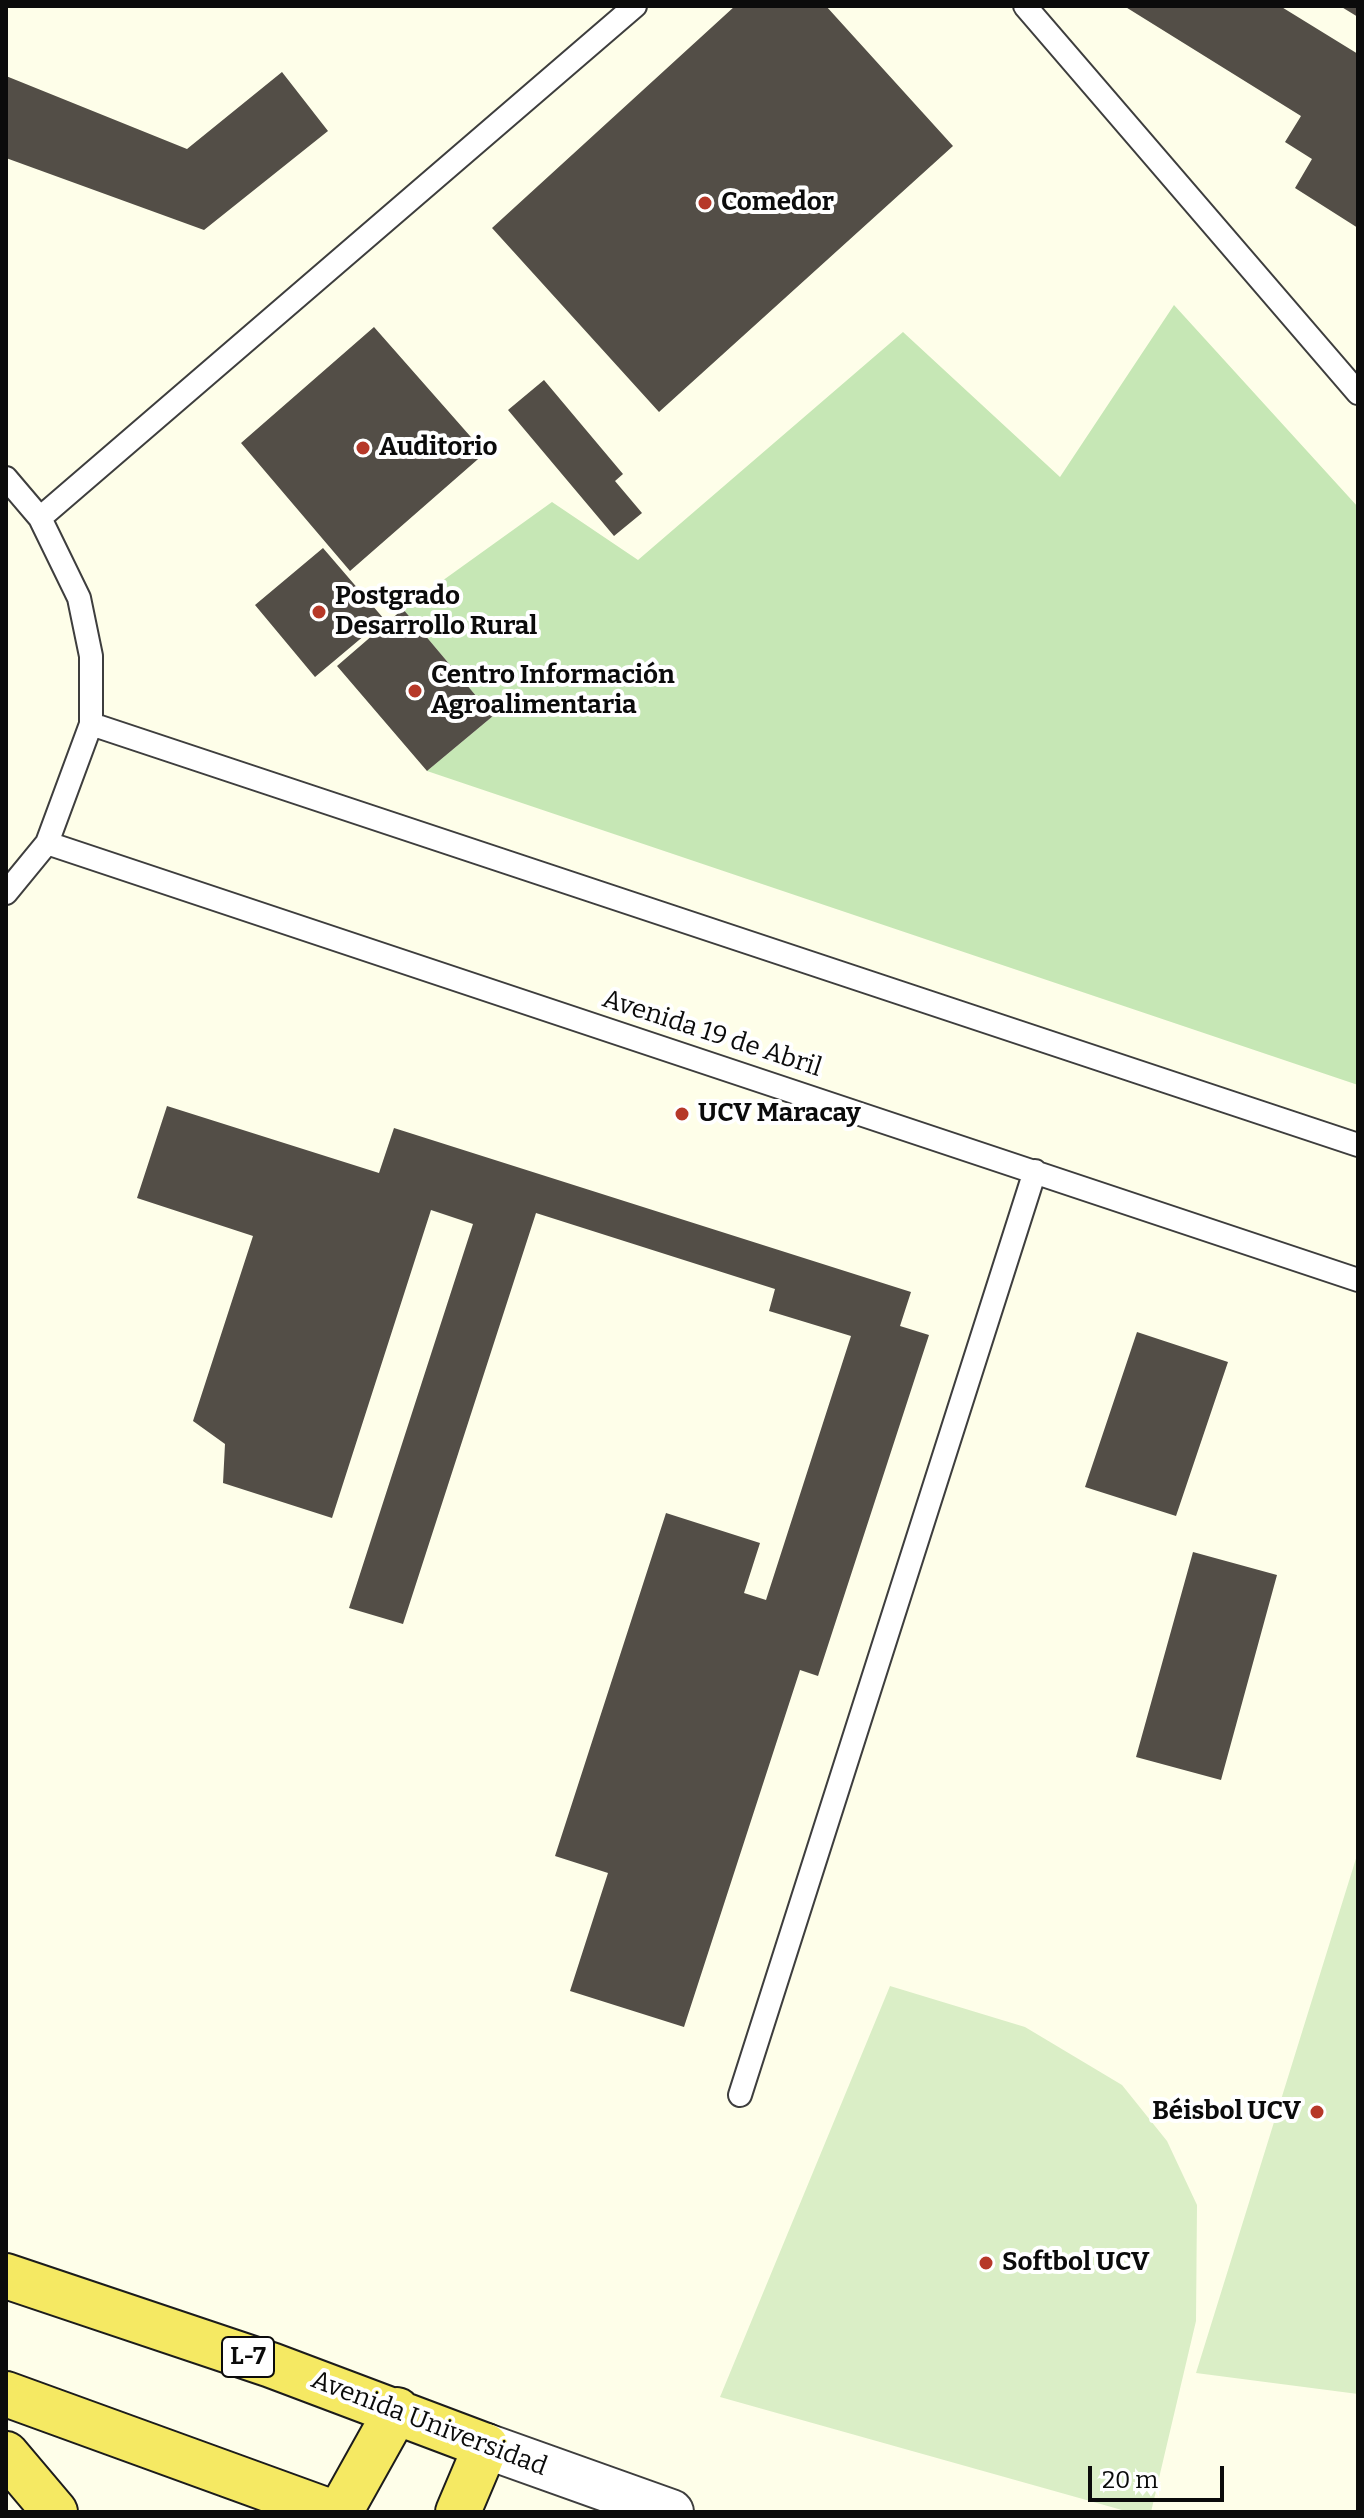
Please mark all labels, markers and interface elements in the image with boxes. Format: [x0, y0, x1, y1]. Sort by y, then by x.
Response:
place label: Comedor [721, 187, 834, 219]
marker: Comedor [696, 194, 714, 212]
place label: Auditorio [379, 432, 497, 464]
marker: Auditorio [354, 439, 372, 457]
place label: Postgrado Desarrollo Rural [335, 581, 537, 642]
marker: Postgrado Desarrollo Rural [310, 603, 328, 621]
place label: Centro Información Agroalimentaria [431, 660, 675, 722]
marker: Centro Información Agroalimentaria [406, 682, 424, 700]
street label: Avenida 19 de Abril [598, 984, 826, 1084]
place label: UCV Maracay [698, 1098, 861, 1130]
marker: UCV Maracay [673, 1105, 691, 1123]
place label: Béisbol UCV [1152, 2096, 1301, 2128]
marker: Béisbol UCV [1308, 2103, 1326, 2121]
place label: Softbol UCV [1002, 2247, 1149, 2279]
marker: Softbol UCV [977, 2254, 995, 2272]
road number: L-7 [222, 2337, 274, 2377]
street label: Avenida Universidad [307, 2365, 551, 2483]
scale bar [1092, 2450, 1228, 2500]
text: 20 m [1102, 2466, 1158, 2494]

